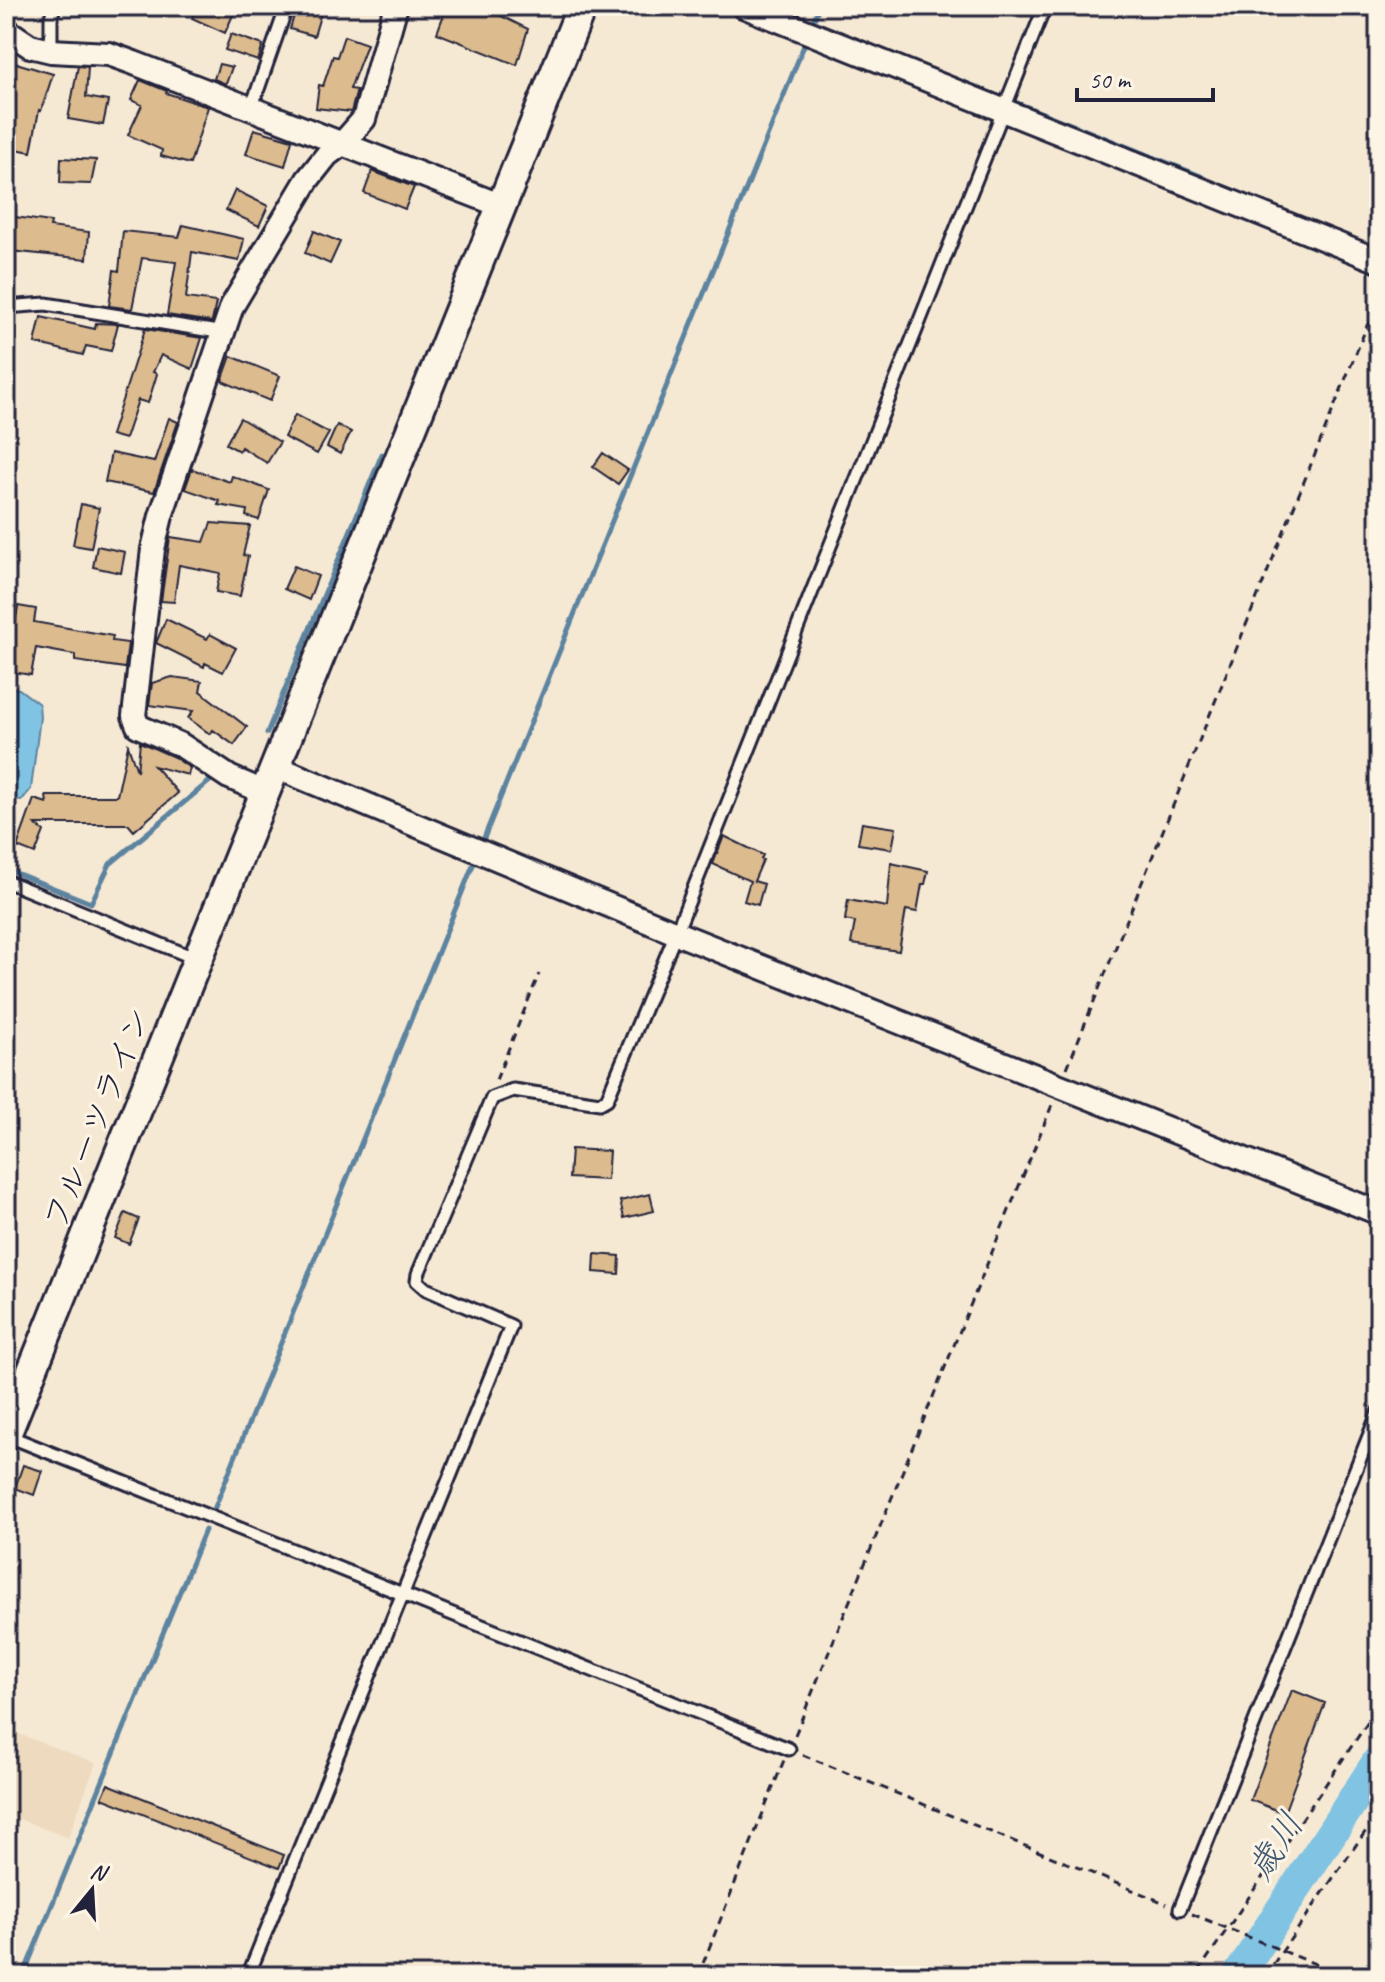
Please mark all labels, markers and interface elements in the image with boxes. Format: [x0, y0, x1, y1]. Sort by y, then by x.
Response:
scale bar [1077, 52, 1213, 102]
text: 50 m [1089, 65, 1132, 95]
street label: フルーツライン [33, 1001, 161, 1235]
water label: 歳川 [1236, 1803, 1314, 1889]
north arrow [52, 1850, 132, 1930]
text: N [87, 1857, 112, 1888]

